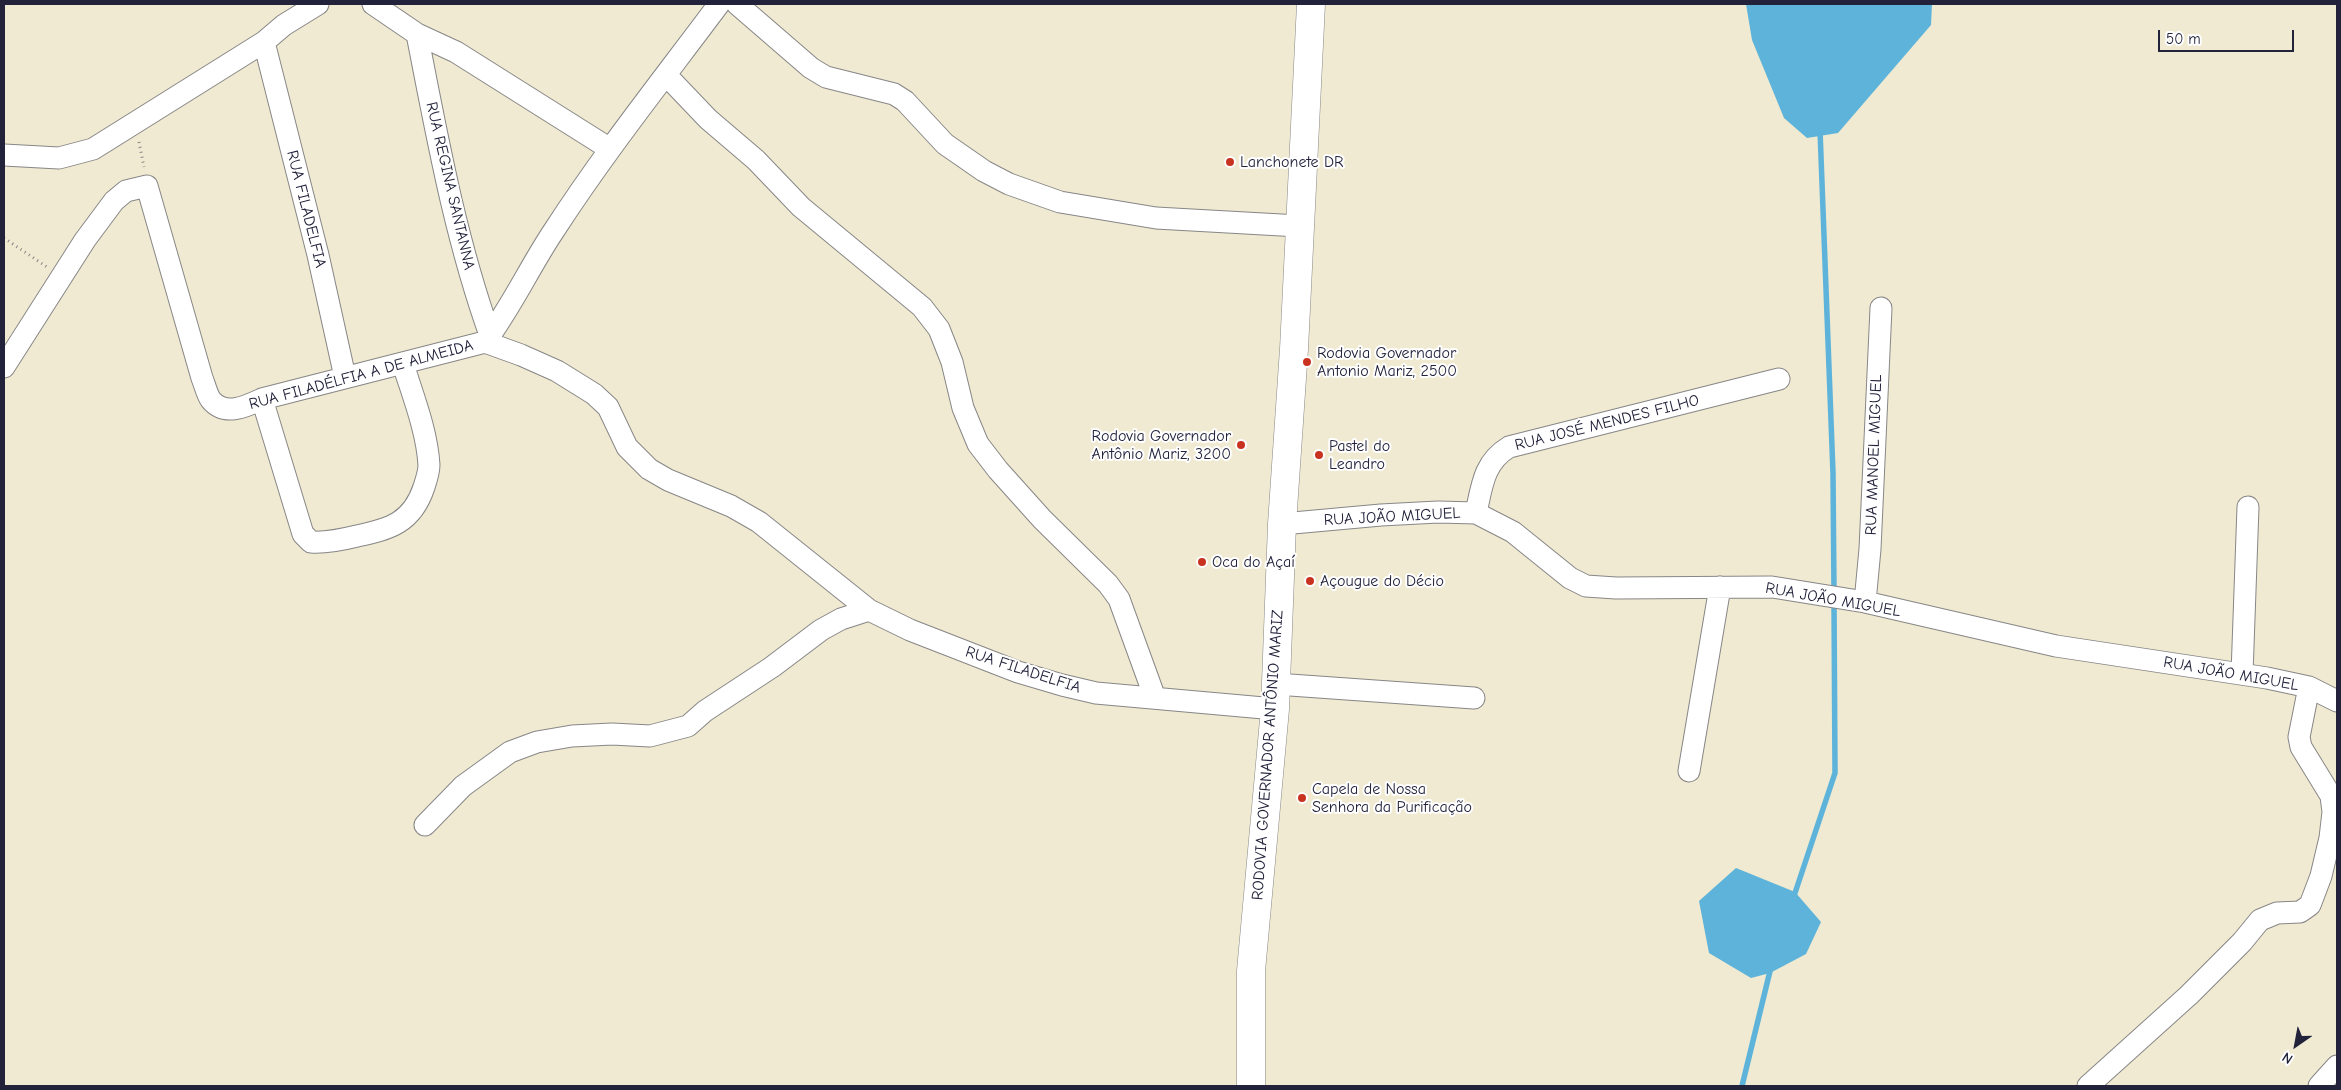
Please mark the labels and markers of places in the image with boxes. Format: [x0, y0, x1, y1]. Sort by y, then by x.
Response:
place label: Lanchonete DR [1240, 152, 1344, 172]
marker: Lanchonete DR [1224, 156, 1236, 168]
place label: Rodovia Governador Antonio Mariz, 2500 [1317, 343, 1457, 381]
marker: Rodovia Governador Antonio Mariz, 2500 [1301, 356, 1313, 368]
place label: Rodovia Governador Antônio Mariz, 3200 [1091, 426, 1231, 464]
place label: Pastel do Leandro [1329, 436, 1390, 474]
marker: Rodovia Governador Antônio Mariz, 3200 [1235, 439, 1247, 451]
marker: Pastel do Leandro [1313, 449, 1325, 461]
place label: Oca do Açaí [1212, 552, 1295, 572]
marker: Oca do Açaí [1196, 556, 1208, 568]
place label: Açougue do Décio [1320, 571, 1444, 591]
marker: Açougue do Décio [1304, 575, 1316, 587]
place label: Capela de Nossa Senhora da Purificação [1312, 779, 1472, 817]
marker: Capela de Nossa Senhora da Purificação [1296, 792, 1308, 804]

